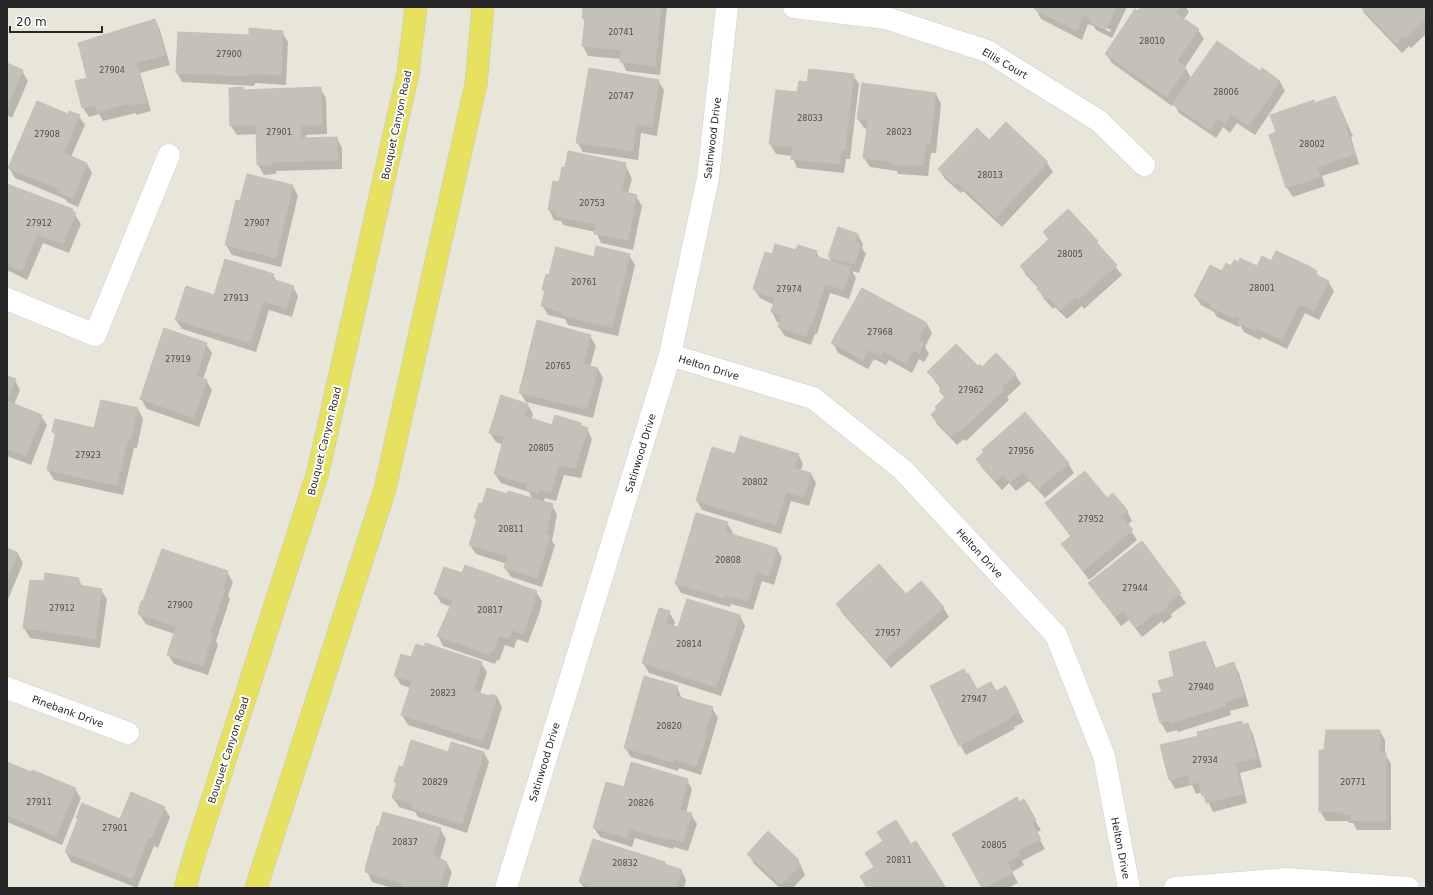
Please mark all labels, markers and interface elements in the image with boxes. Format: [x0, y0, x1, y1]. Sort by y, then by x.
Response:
scale bar [10, 8, 102, 34]
text: 20 m [16, 15, 47, 29]
house number: 20741 [608, 28, 634, 37]
house number: 28010 [1139, 37, 1165, 46]
street label: Ellis Court [980, 46, 1029, 81]
house number: 27900 [216, 50, 242, 59]
house number: 27904 [99, 66, 125, 75]
street label: Bouquet Canyon Road [380, 69, 413, 181]
house number: 28006 [1213, 88, 1239, 97]
house number: 20747 [608, 92, 634, 101]
street label: Satinwood Drive [702, 97, 723, 179]
house number: 28033 [797, 114, 823, 123]
house number: 27901 [266, 128, 292, 137]
house number: 28023 [886, 128, 912, 137]
house number: 27908 [34, 130, 60, 139]
house number: 28002 [1299, 140, 1325, 149]
house number: 28013 [977, 171, 1003, 180]
house number: 20753 [579, 199, 605, 208]
house number: 27912 [26, 219, 52, 228]
house number: 27907 [244, 219, 270, 228]
house number: 28005 [1057, 250, 1083, 259]
house number: 20761 [571, 278, 597, 287]
house number: 28001 [1249, 284, 1275, 293]
house number: 27974 [776, 285, 802, 294]
house number: 27913 [223, 294, 249, 303]
house number: 27968 [867, 328, 893, 337]
street label: Helton Drive [677, 353, 740, 382]
house number: 27919 [165, 355, 191, 364]
house number: 20765 [545, 362, 571, 371]
street label: Bouquet Canyon Road [306, 386, 343, 496]
house number: 27962 [958, 386, 984, 395]
street label: Satinwood Drive [623, 412, 658, 494]
house number: 20805 [528, 444, 554, 453]
house number: 27956 [1008, 447, 1034, 456]
house number: 27923 [75, 451, 101, 460]
house number: 20802 [742, 478, 768, 487]
house number: 27952 [1078, 515, 1104, 524]
house number: 20811 [498, 525, 524, 534]
street label: Helton Drive [954, 527, 1005, 580]
house number: 20808 [715, 556, 741, 565]
house number: 27944 [1122, 584, 1148, 593]
house number: 27900 [167, 601, 193, 610]
house number: 27912 [49, 604, 75, 613]
house number: 20817 [477, 606, 503, 615]
house number: 27957 [875, 629, 901, 638]
house number: 20814 [676, 640, 702, 649]
house number: 27940 [1188, 683, 1214, 692]
house number: 20823 [430, 689, 456, 698]
street label: Pinebank Drive [30, 693, 105, 730]
house number: 27947 [961, 695, 987, 704]
street label: Bouquet Canyon Road [206, 696, 251, 805]
street label: Satinwood Drive [527, 721, 562, 803]
house number: 20820 [656, 722, 682, 731]
house number: 27934 [1192, 756, 1218, 765]
house number: 20829 [422, 778, 448, 787]
house number: 20771 [1340, 778, 1366, 787]
house number: 27911 [26, 798, 52, 807]
house number: 20826 [628, 799, 654, 808]
street label: Helton Drive [1109, 816, 1132, 880]
house number: 27901 [102, 824, 128, 833]
house number: 20837 [392, 838, 418, 847]
house number: 20805 [981, 841, 1007, 850]
house number: 20811 [886, 856, 912, 865]
house number: 20832 [612, 859, 638, 868]

